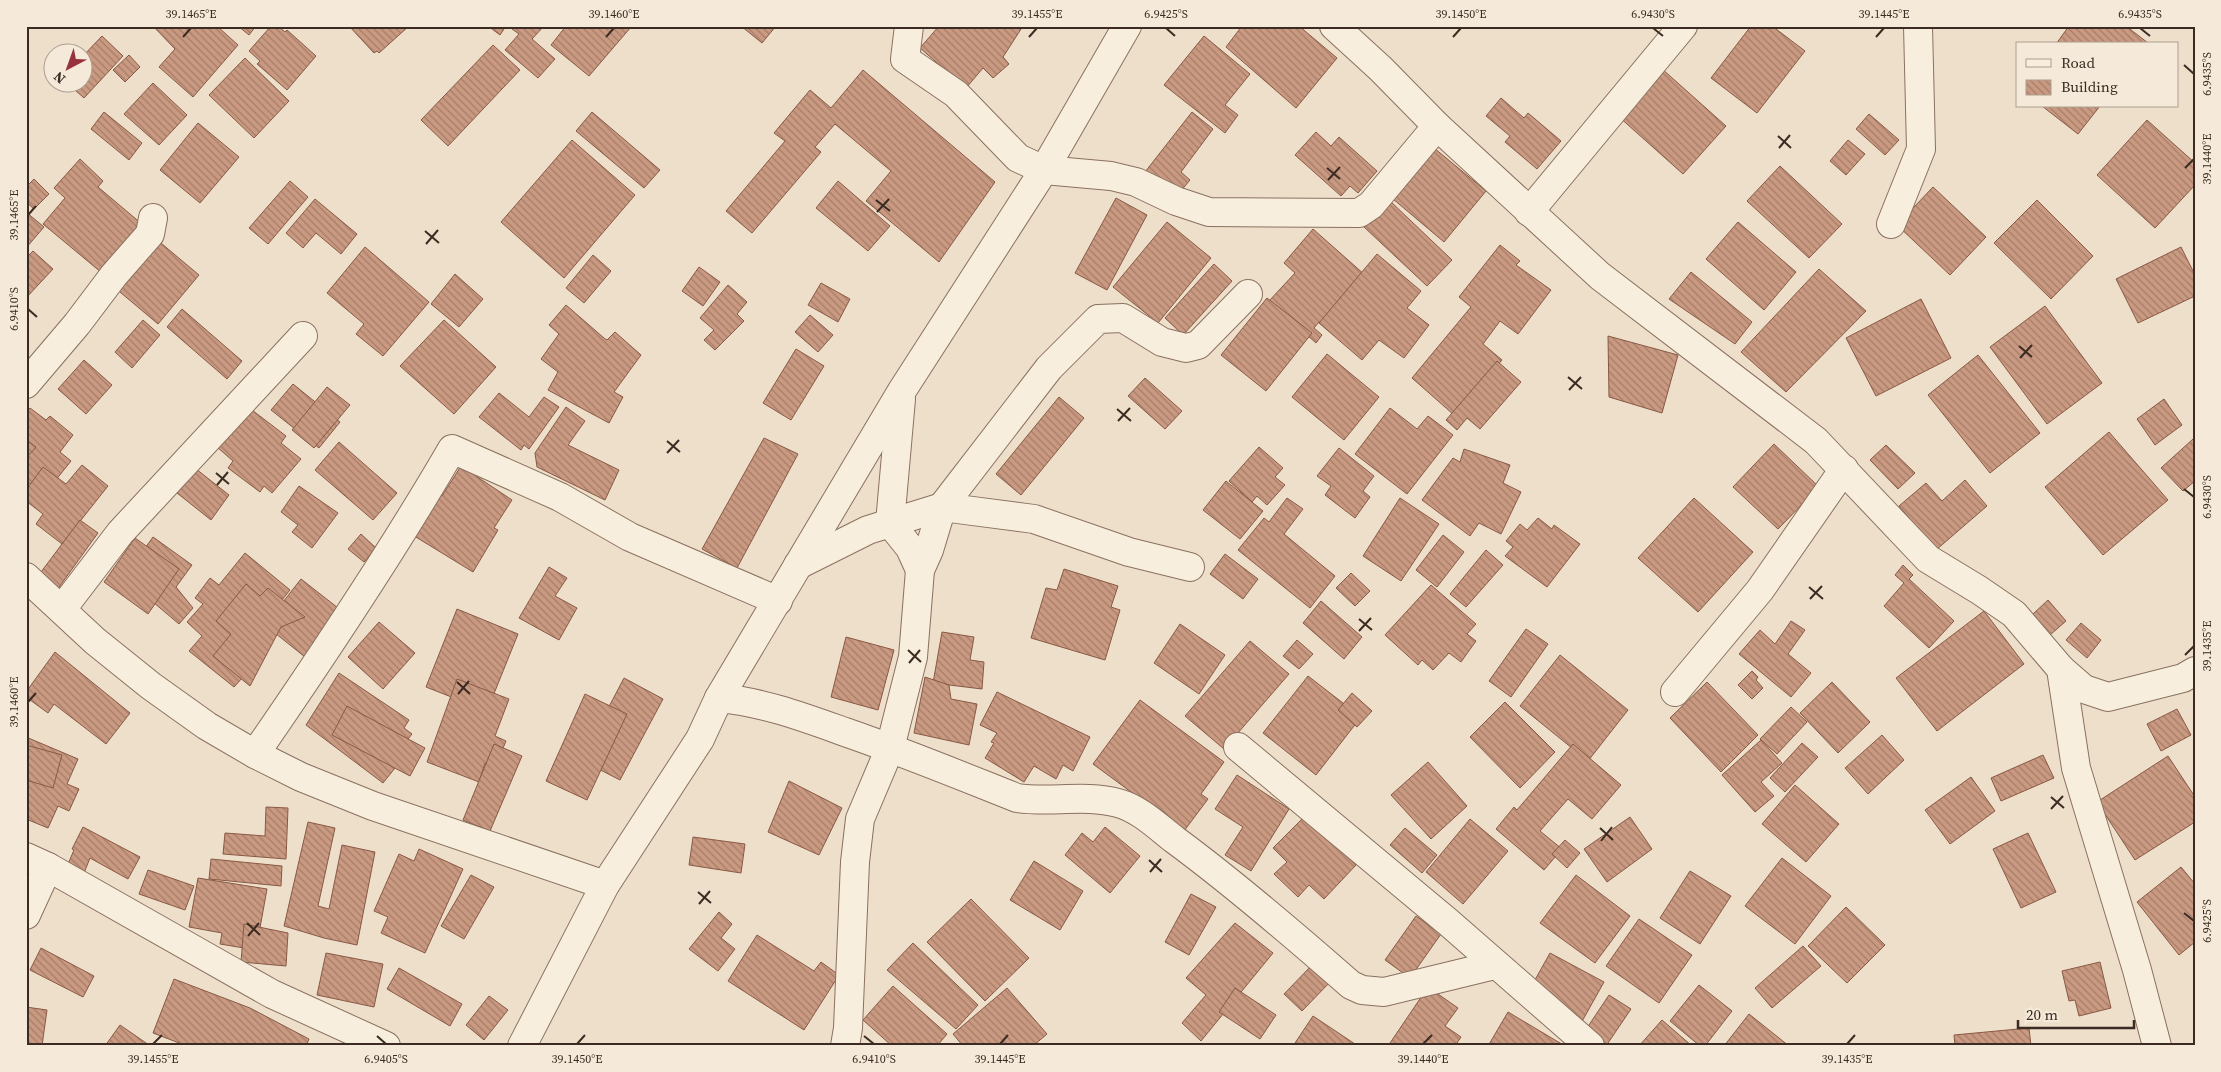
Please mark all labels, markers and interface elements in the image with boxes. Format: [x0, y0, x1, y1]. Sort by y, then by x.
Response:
text: 39.1465°E [166, 6, 216, 22]
text: 39.1460°E [589, 6, 639, 22]
text: 39.1455°E [1012, 6, 1062, 22]
text: 6.9425°S [1144, 6, 1188, 22]
text: 39.1450°E [1436, 6, 1486, 22]
text: 6.9430°S [1631, 6, 1675, 22]
text: 39.1445°E [1859, 6, 1909, 22]
text: 6.9435°S [2118, 6, 2162, 22]
north arrow [42, 42, 92, 92]
legend [2016, 42, 2178, 108]
text: Road [2061, 52, 2095, 73]
text: 6.9435°S [2199, 52, 2215, 96]
text: N [49, 67, 70, 89]
text: Building [2061, 76, 2118, 97]
text: 39.1440°E [2199, 134, 2215, 184]
text: 39.1465°E [6, 190, 22, 240]
text: 6.9410°S [6, 287, 22, 331]
text: 6.9430°S [2199, 475, 2215, 519]
text: 39.1435°E [2199, 621, 2215, 671]
text: 39.1460°E [6, 677, 22, 727]
text: 6.9425°S [2199, 899, 2215, 943]
scale bar [2018, 997, 2135, 1029]
text: 20 m [2026, 1004, 2058, 1025]
text: 39.1455°E [128, 1051, 178, 1067]
text: 6.9405°S [364, 1051, 408, 1067]
text: 39.1450°E [552, 1051, 602, 1067]
text: 6.9410°S [852, 1051, 896, 1067]
text: 39.1445°E [975, 1051, 1025, 1067]
text: 39.1440°E [1398, 1051, 1448, 1067]
text: 39.1435°E [1822, 1051, 1872, 1067]

